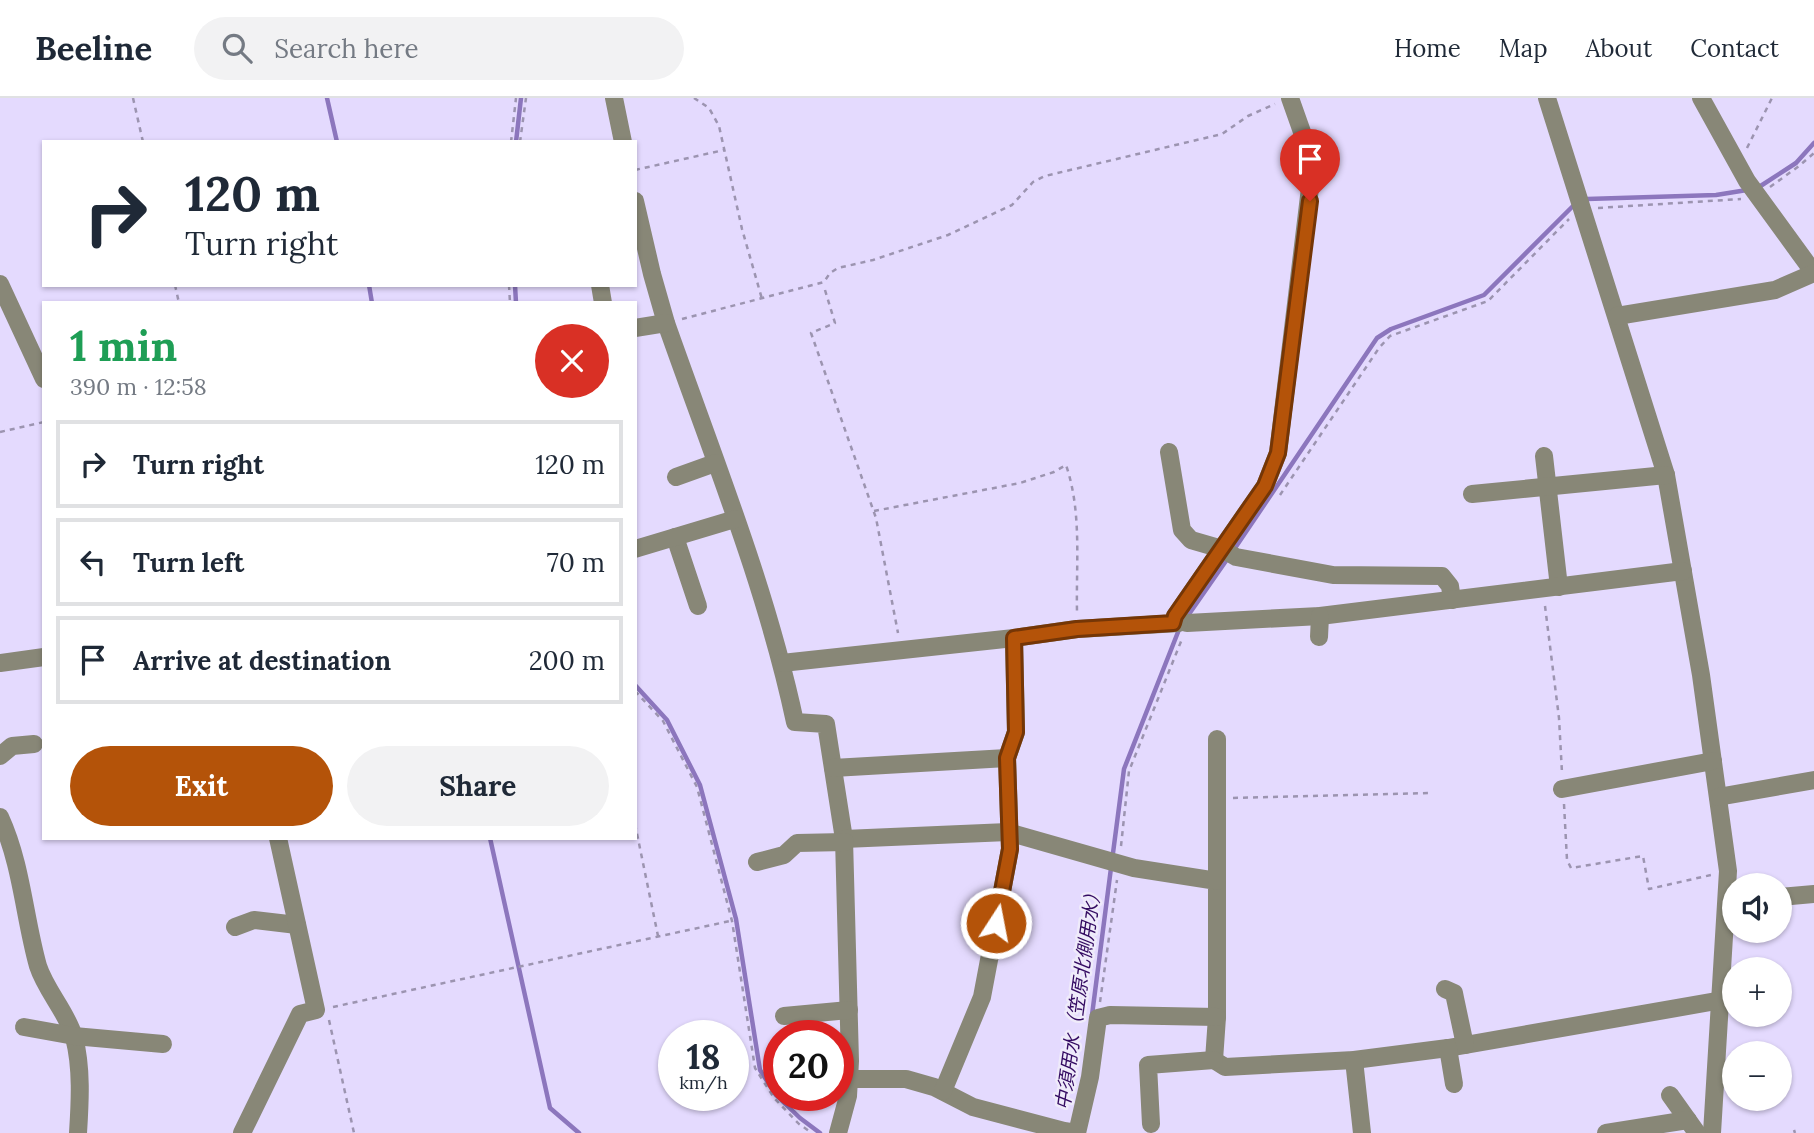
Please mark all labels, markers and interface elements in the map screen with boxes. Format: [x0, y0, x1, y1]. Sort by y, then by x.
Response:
search box [194, 17, 684, 80]
text: Beeline [35, 27, 152, 69]
icon: search [218, 29, 256, 67]
text: Search here [274, 32, 419, 65]
text: Home [1394, 33, 1461, 64]
text: Map [1499, 33, 1548, 64]
text: About [1586, 33, 1652, 64]
text: Contact [1690, 33, 1779, 64]
pin [1280, 129, 1340, 201]
icon: arrive [1291, 140, 1329, 178]
text: 120 m [185, 162, 320, 224]
icon: right [70, 168, 161, 259]
text: Turn right [185, 223, 338, 264]
text: 1 min [70, 319, 177, 373]
button: close [535, 324, 609, 398]
text: 390 m · 12:58 [70, 372, 207, 401]
icon: right [74, 445, 112, 483]
text: Turn right [133, 448, 264, 481]
text: 120 m [535, 448, 605, 481]
icon: left [74, 543, 112, 581]
text: Turn left [133, 546, 244, 579]
text: 70 m [547, 546, 605, 579]
icon: arrive [74, 641, 112, 679]
text: Arrive at destination [133, 644, 391, 677]
text: 200 m [529, 644, 605, 677]
button: Exit [70, 746, 333, 826]
button: Share [347, 746, 609, 826]
map controls [1722, 873, 1792, 1111]
button: sound [1722, 873, 1792, 943]
water label: 中須用水（笠原北側用水） [1050, 882, 1106, 1112]
position arrow [959, 886, 1033, 960]
button: + [1722, 957, 1792, 1027]
speed limit sign: 20 [763, 1020, 854, 1111]
text: 18 [686, 1034, 721, 1079]
button: − [1722, 1041, 1792, 1111]
text: km/h [679, 1071, 728, 1094]

